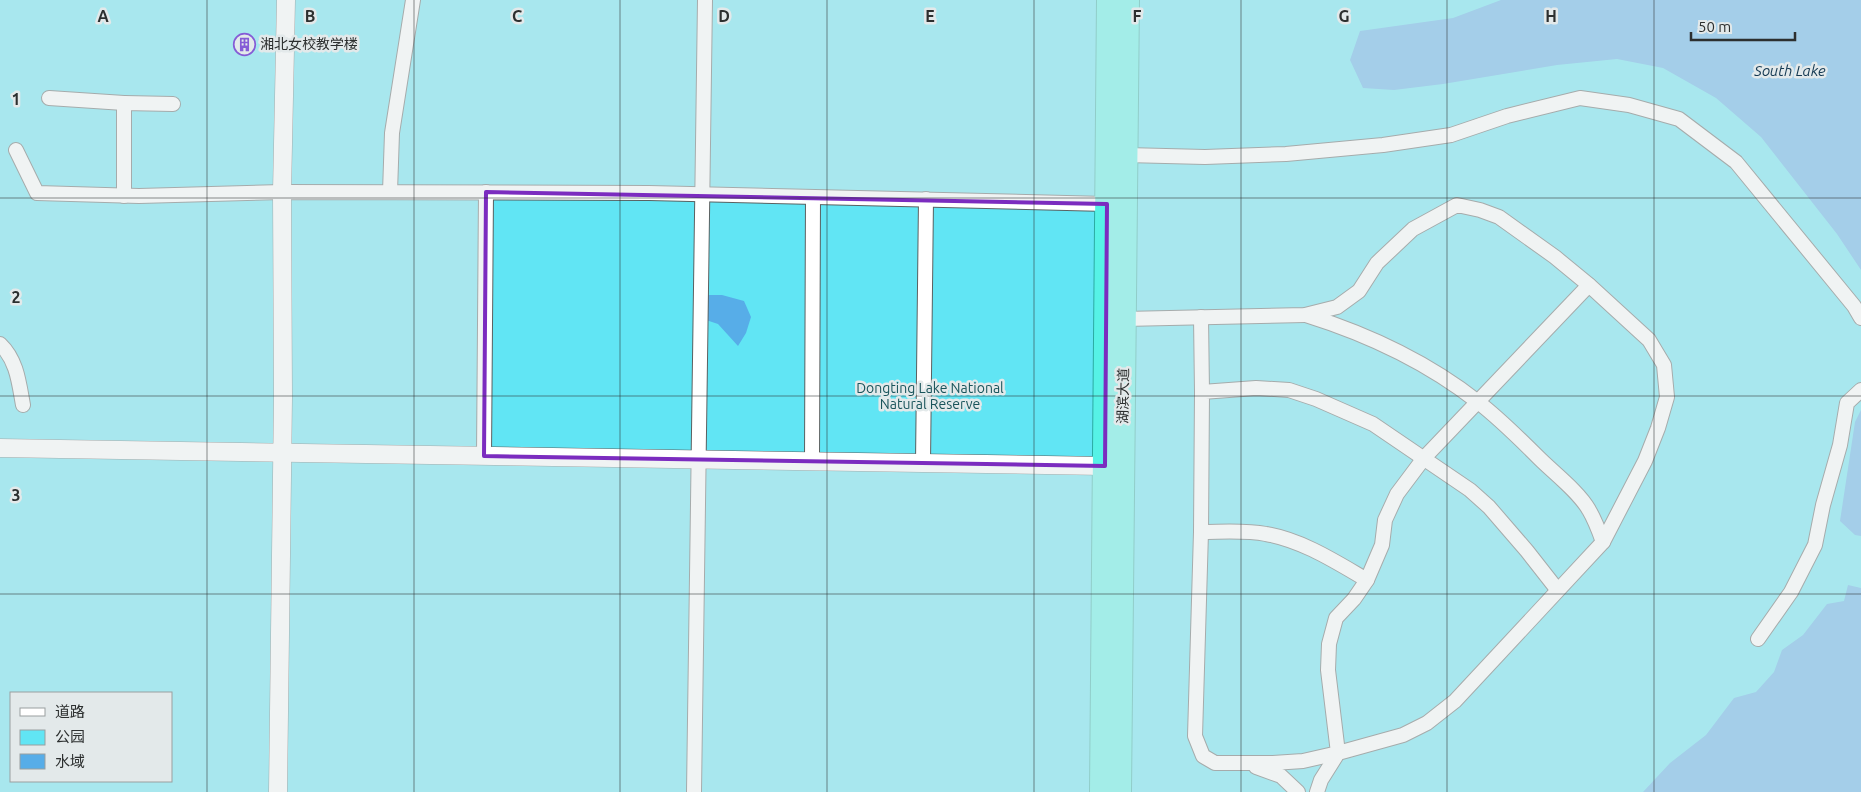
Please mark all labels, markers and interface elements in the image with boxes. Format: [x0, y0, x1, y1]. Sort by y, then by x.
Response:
text: A [97, 7, 109, 25]
text: B [305, 7, 315, 25]
text: C [512, 7, 522, 25]
text: D [718, 7, 730, 25]
text: E [925, 7, 935, 25]
text: F [1133, 7, 1142, 25]
text: G [1338, 7, 1350, 25]
text: H [1545, 7, 1557, 25]
scale bar [1691, 10, 1795, 42]
text: 50 m [1698, 18, 1731, 35]
building icon: 湘北女校教学楼 [232, 32, 256, 56]
place label: 湘北女校教学楼 [260, 36, 358, 52]
water label: South Lake [1753, 62, 1826, 79]
text: 1 [11, 90, 21, 108]
text: 2 [11, 288, 21, 306]
street label: 湖滨大道 [1115, 368, 1131, 424]
park label: Dongting Lake National Natural Reserve [856, 380, 1004, 412]
text: 3 [11, 486, 21, 504]
legend [10, 692, 172, 782]
text: 道路 [55, 703, 85, 720]
text: 公园 [55, 728, 85, 745]
text: 水域 [55, 753, 85, 770]

